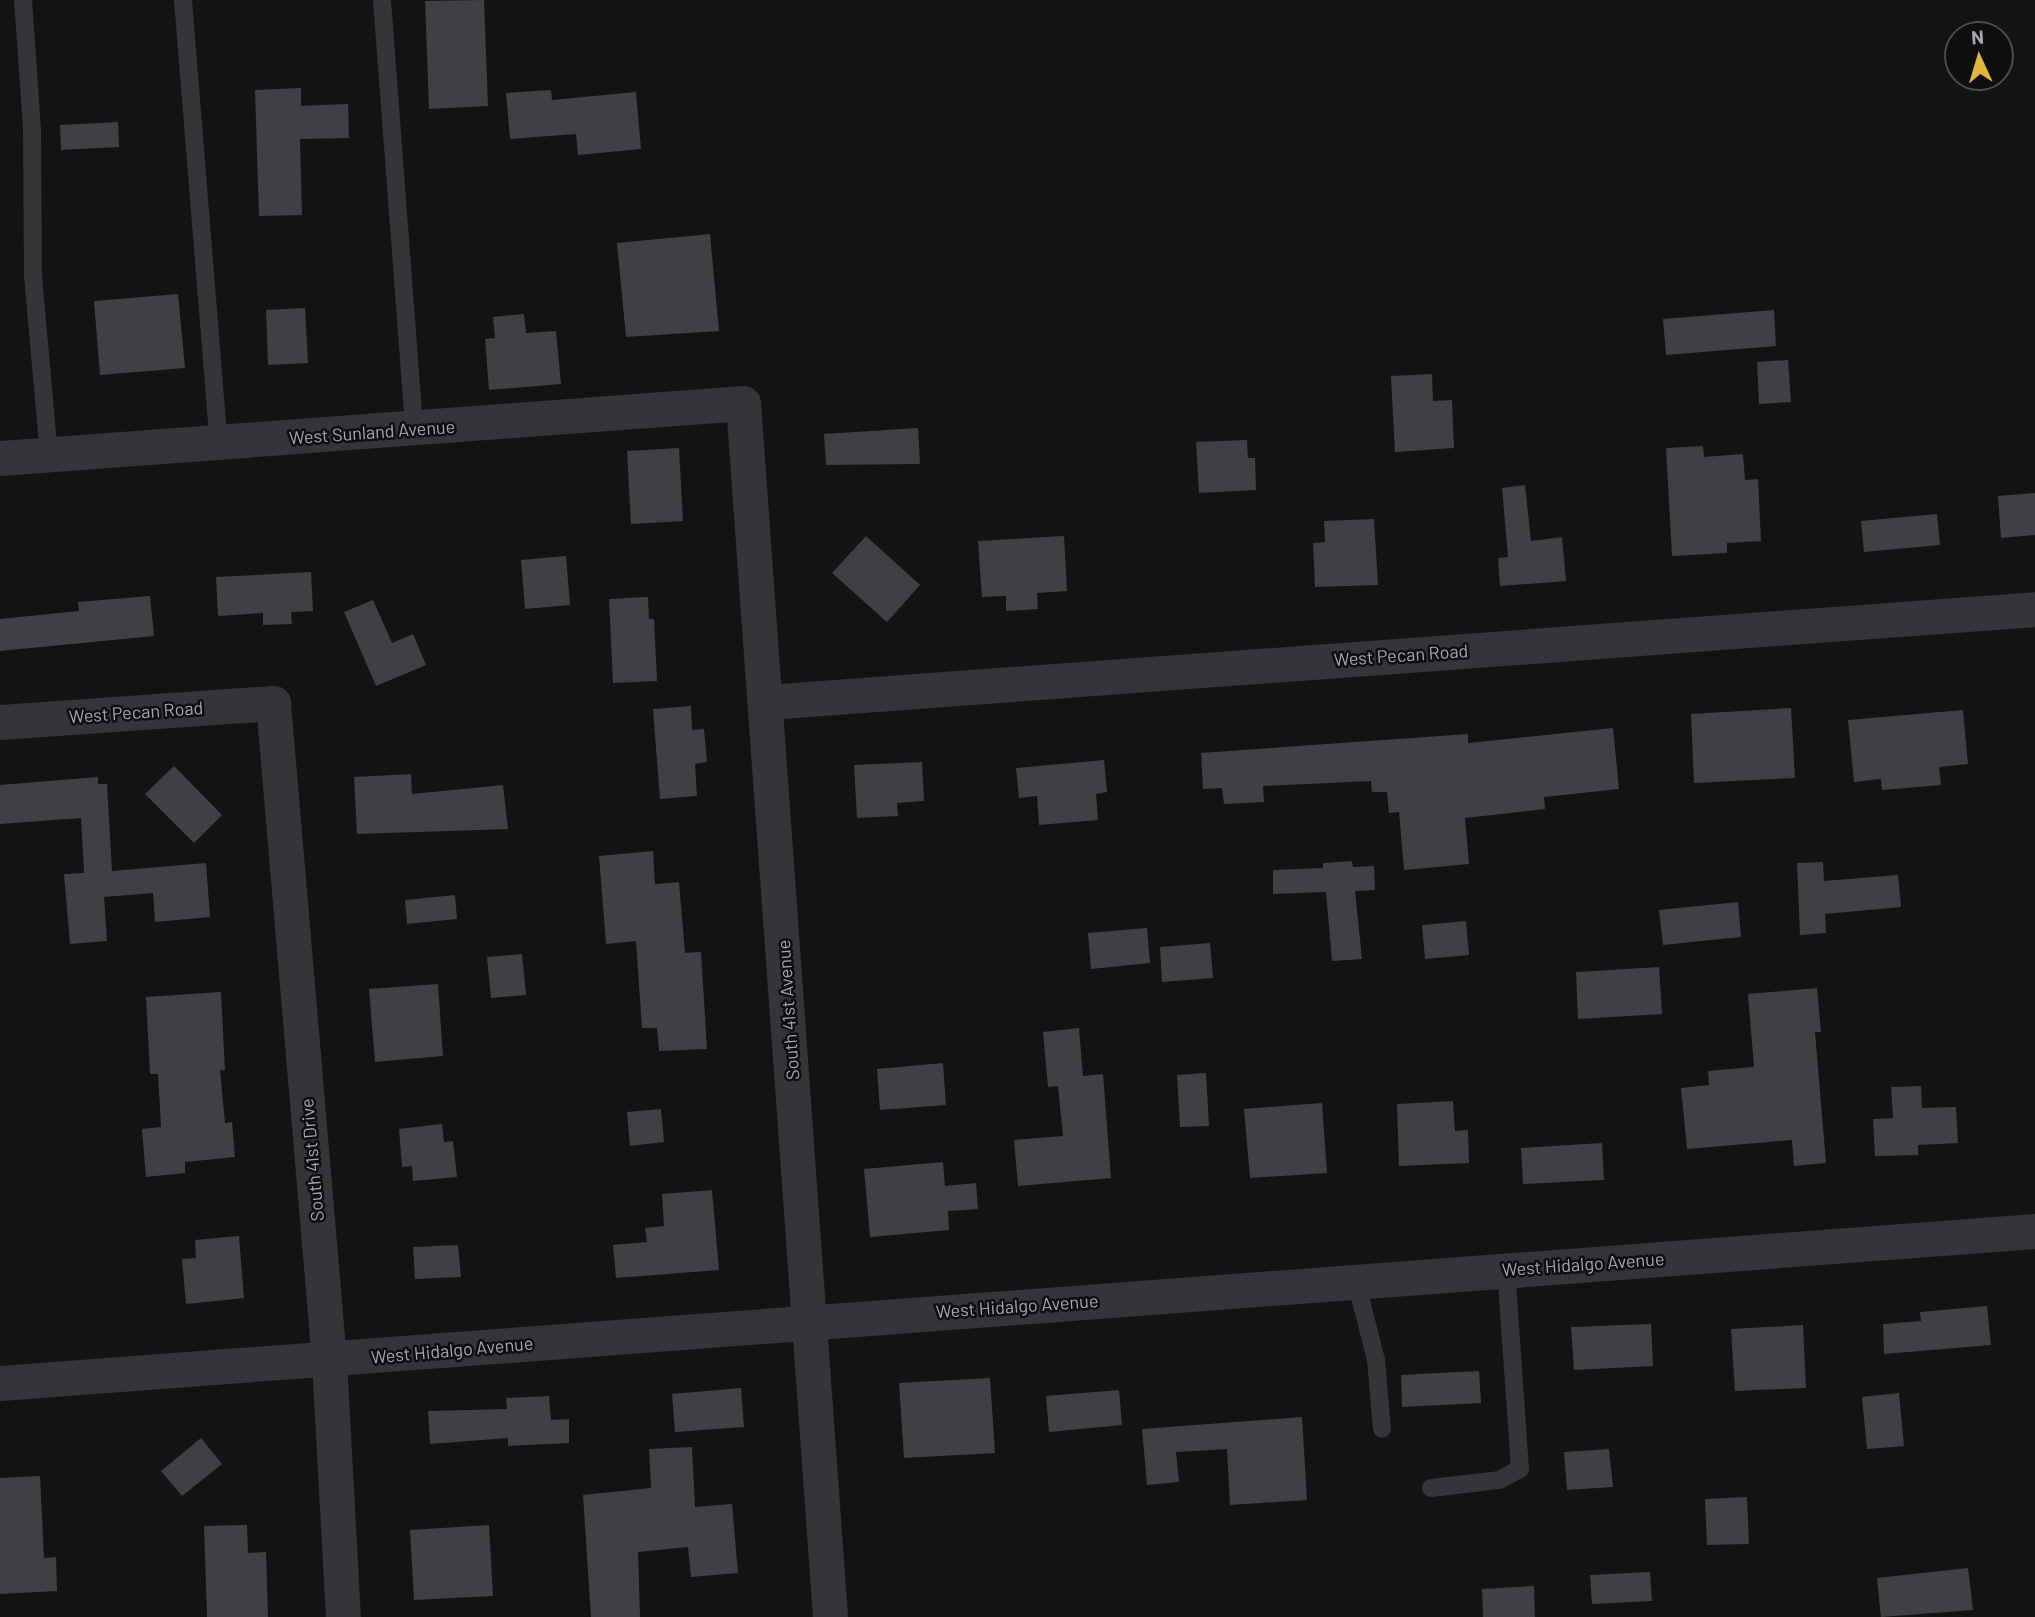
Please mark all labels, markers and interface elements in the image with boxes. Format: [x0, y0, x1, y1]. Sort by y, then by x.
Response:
north arrow [1944, 21, 2014, 91]
text: N [1971, 25, 1985, 48]
street label: West Sunland Avenue [288, 415, 456, 449]
street label: West Pecan Road [1333, 640, 1469, 670]
street label: West Pecan Road [68, 697, 204, 727]
street label: South 41st Avenue [772, 939, 804, 1081]
street label: South 41st Drive [296, 1098, 328, 1222]
street label: West Hidalgo Avenue [1501, 1248, 1665, 1280]
street label: West Hidalgo Avenue [935, 1290, 1099, 1322]
street label: West Hidalgo Avenue [370, 1332, 534, 1368]

